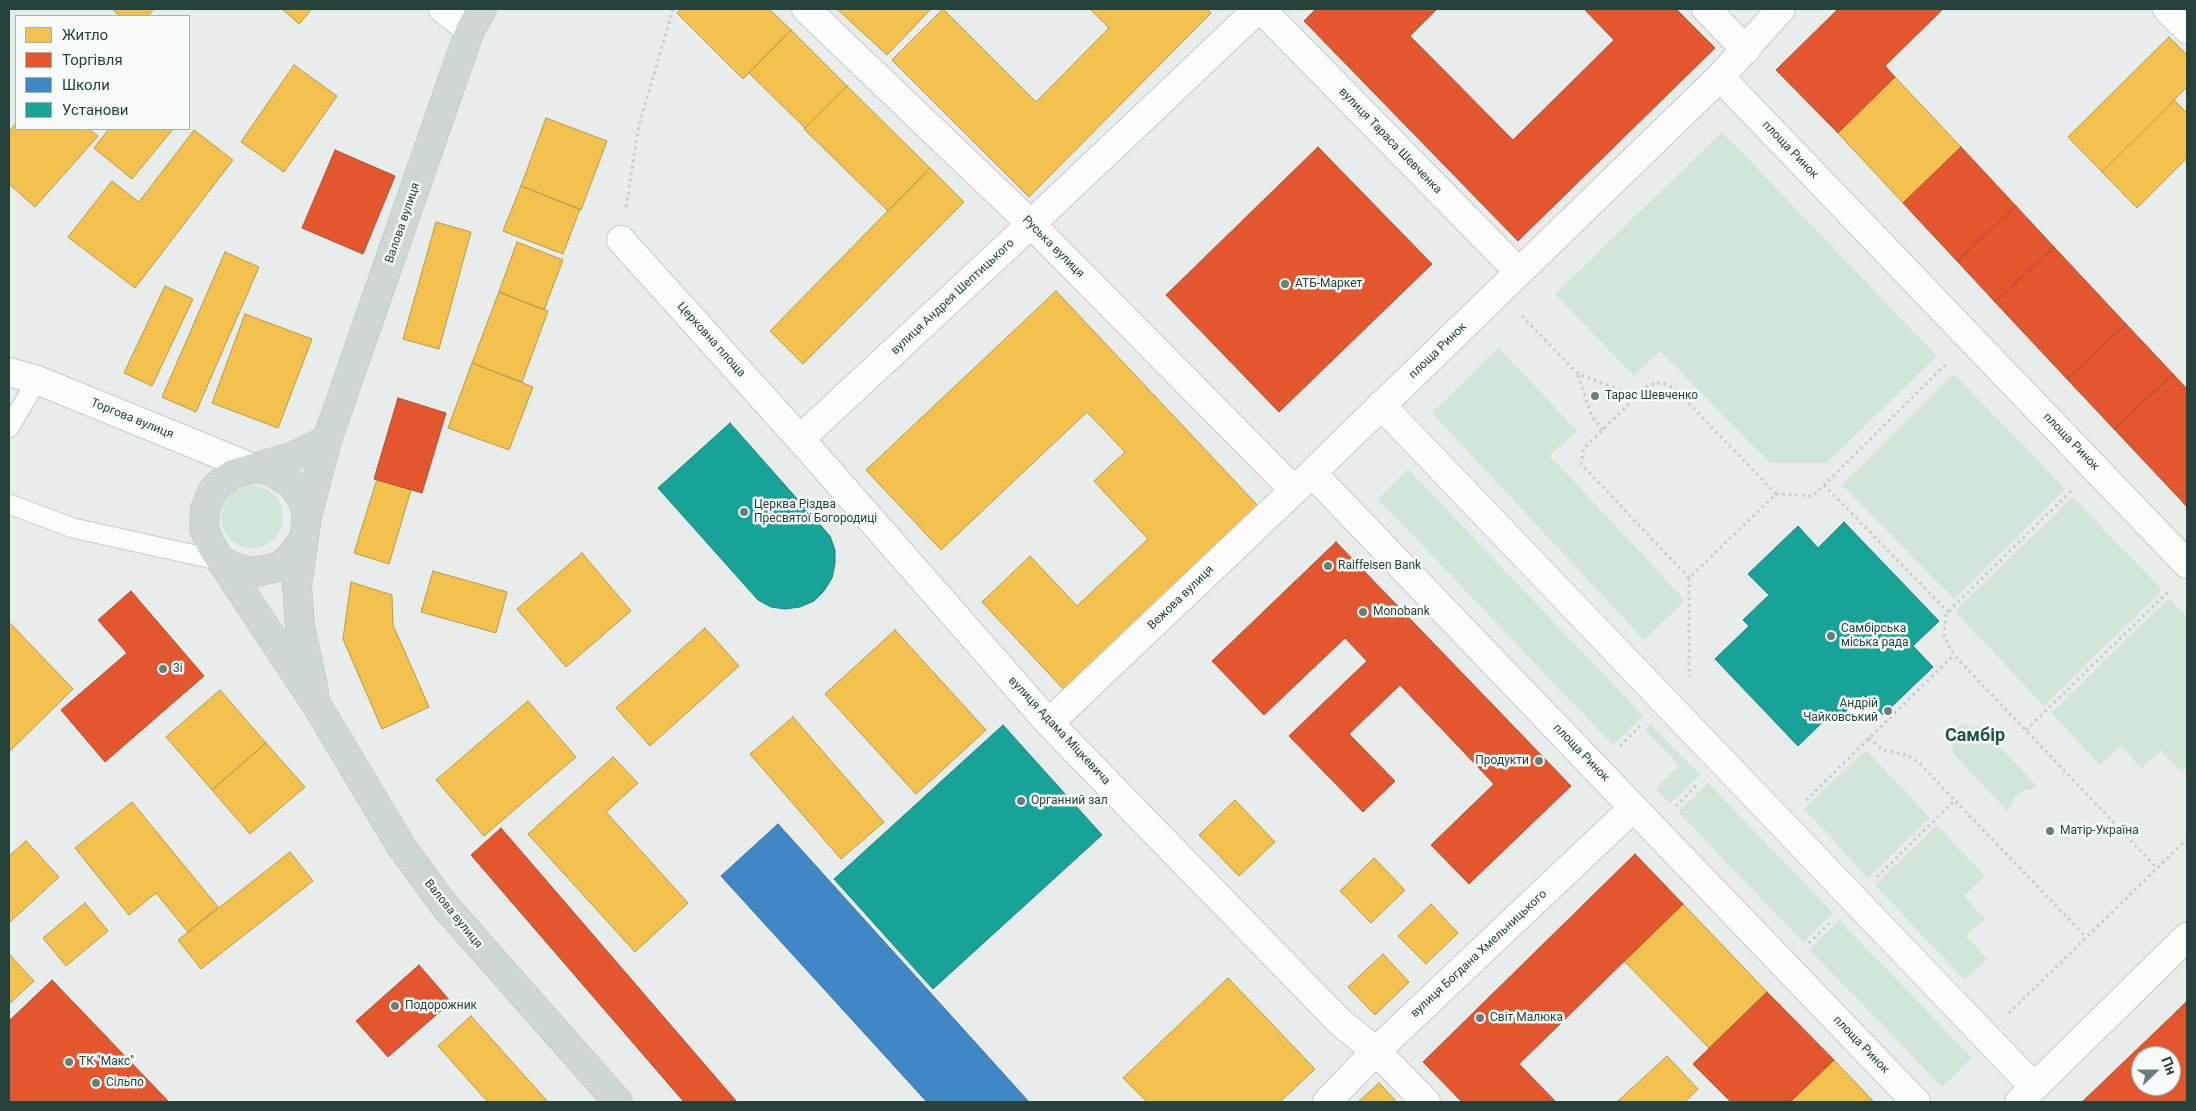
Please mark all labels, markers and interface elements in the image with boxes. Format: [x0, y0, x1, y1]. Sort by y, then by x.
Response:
legend [15, 15, 190, 130]
text: Житло [62, 26, 108, 44]
text: Торгівля [62, 51, 123, 69]
text: Школи [62, 76, 110, 94]
street label: вулиця Тараса Шевченка [1335, 85, 1445, 197]
text: Установи [62, 101, 129, 119]
street label: площа Ринок [1759, 118, 1821, 182]
street label: Валова вулиця [383, 181, 423, 265]
street label: Руська вулиця [1019, 213, 1087, 281]
street label: вулиця Андрея Шептицького [888, 236, 1018, 358]
place label: АТБ-Маркет [1295, 277, 1362, 291]
marker: АТБ-Маркет [1279, 278, 1291, 290]
street label: Церковна площа [674, 300, 748, 380]
street label: площа Ринок [1406, 320, 1470, 382]
place label: Тарас Шевченко [1605, 389, 1698, 403]
marker: Тарас Шевченко [1589, 390, 1601, 402]
street label: Торгова вулиця [88, 396, 176, 442]
street label: площа Ринок [2040, 410, 2102, 474]
place label: Церква Різдва Пресвятої Богородиці [754, 498, 877, 526]
marker: Церква Різдва Пресвятої Богородиці [738, 506, 750, 518]
place label: Raiffeisen Bank [1338, 559, 1421, 573]
marker: Raiffeisen Bank [1322, 560, 1334, 572]
street label: Вежова вулиця [1145, 563, 1217, 633]
place label: Monobank [1373, 605, 1430, 619]
marker: Monobank [1357, 606, 1369, 618]
place label: Самбірська міська рада [1841, 622, 1909, 650]
marker: Самбірська міська рада [1825, 630, 1837, 642]
place label: 3і [173, 662, 183, 676]
marker: 3і [157, 663, 169, 675]
street label: вулиця Адама Міцкевича [1005, 674, 1113, 788]
place label: Андрій Чайковський [1803, 697, 1878, 725]
marker: Андрій Чайковський [1882, 705, 1894, 717]
street label: площа Ринок [1550, 721, 1612, 785]
district label: Самбір [1945, 725, 2005, 747]
place label: Продукти [1475, 754, 1529, 768]
marker: Продукти [1533, 755, 1545, 767]
place label: Органний зал [1031, 794, 1108, 808]
marker: Органний зал [1015, 795, 1027, 807]
place label: Матір-Україна [2060, 824, 2139, 838]
marker: Матір-Україна [2044, 825, 2056, 837]
street label: Валова вулиця [421, 877, 485, 951]
street label: вулиця Богдана Хмельницького [1408, 887, 1550, 1021]
place label: Подорожник [405, 999, 477, 1013]
marker: Подорожник [389, 1000, 401, 1012]
place label: Світ Малюка [1490, 1011, 1563, 1025]
marker: Світ Малюка [1474, 1012, 1486, 1024]
street label: площа Ринок [1830, 1013, 1892, 1077]
north arrow [2131, 1046, 2181, 1096]
text: Пн [2158, 1054, 2180, 1077]
place label: ТК "Макс" [79, 1055, 134, 1069]
marker: ТК "Макс" [63, 1056, 75, 1068]
place label: Сільпо [106, 1076, 144, 1090]
marker: Сільпо [90, 1077, 102, 1089]

